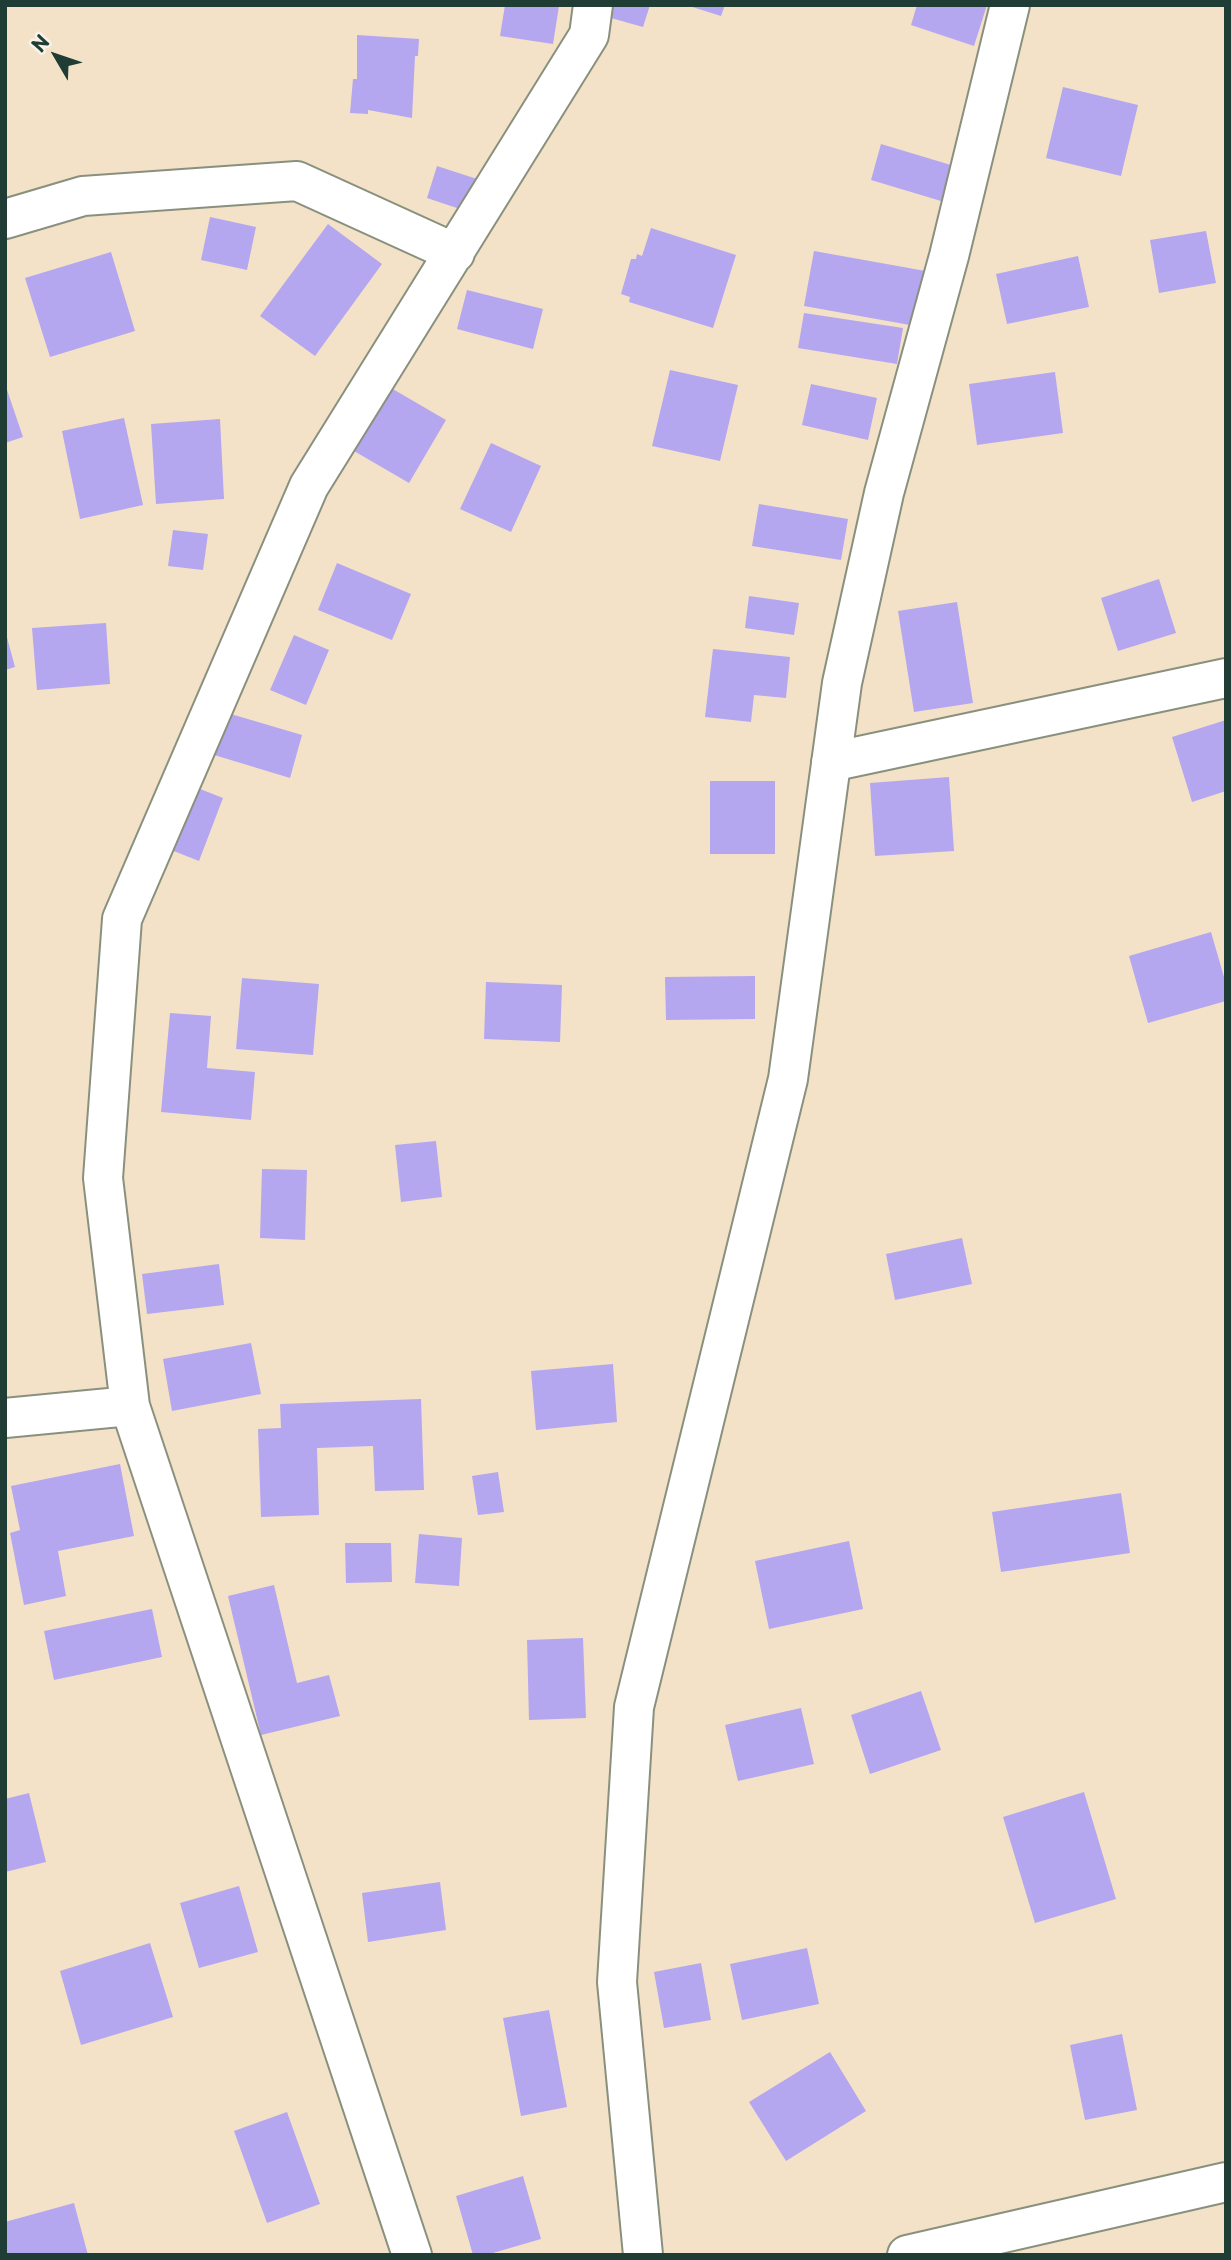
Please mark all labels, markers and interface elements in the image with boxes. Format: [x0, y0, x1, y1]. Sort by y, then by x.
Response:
north arrow [21, 21, 91, 91]
text: N [24, 28, 55, 57]

